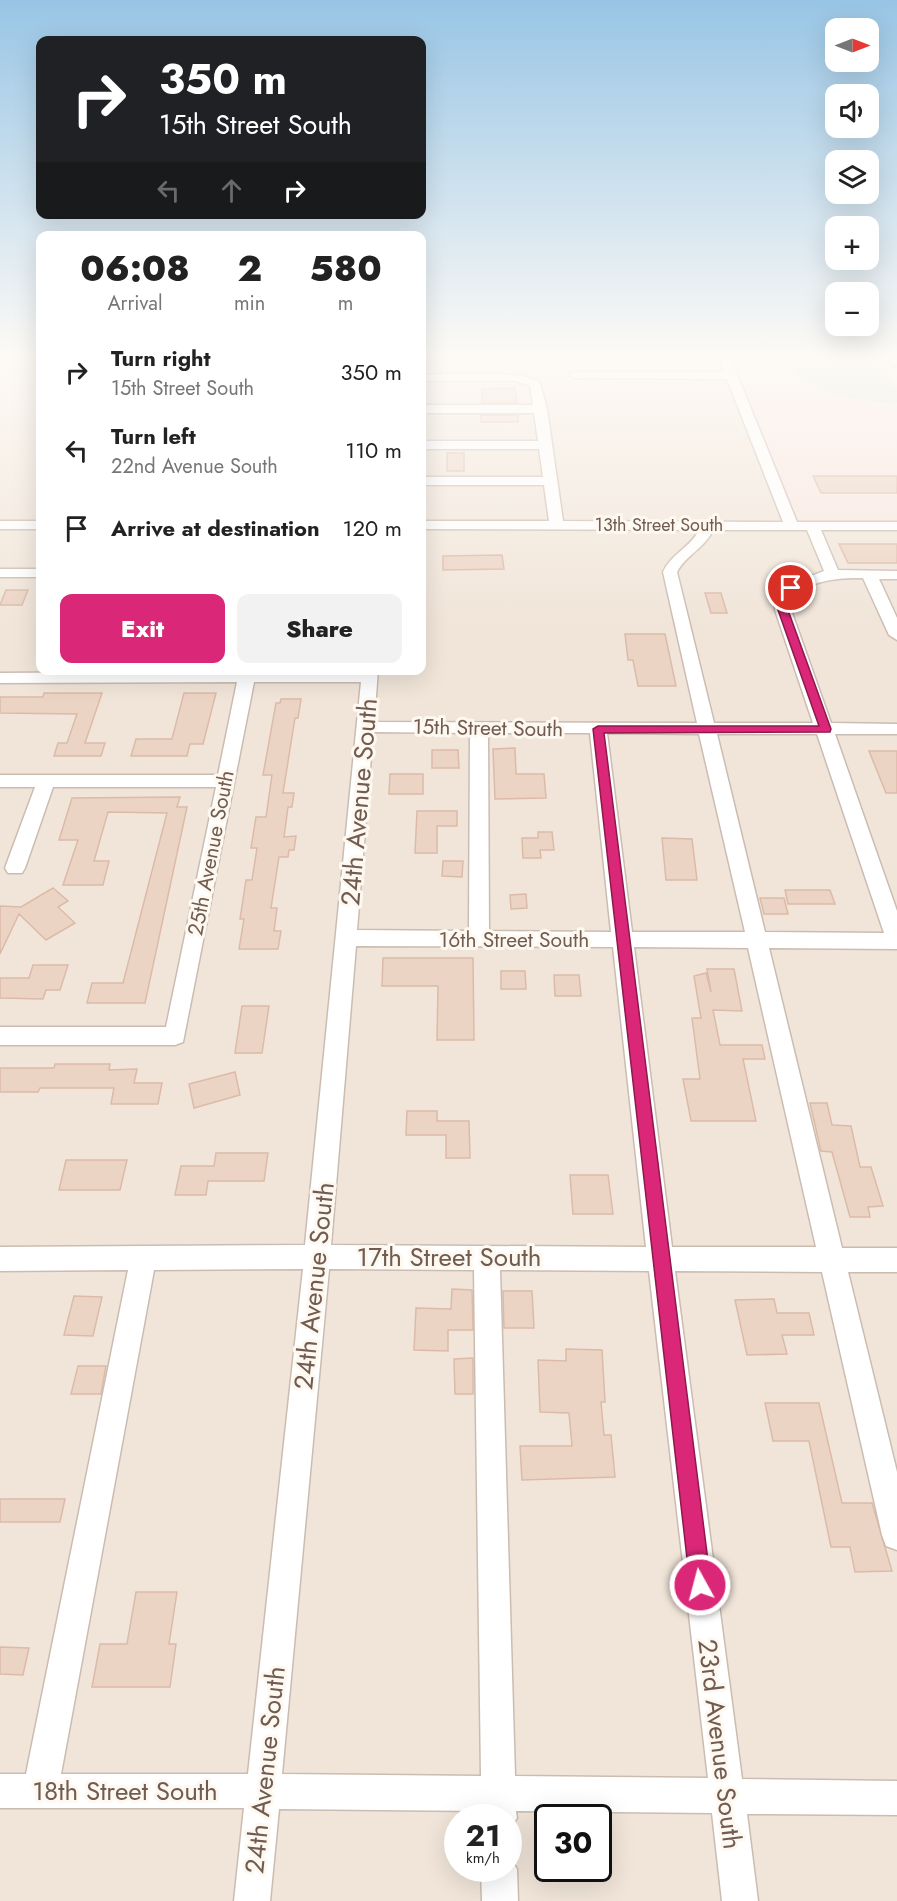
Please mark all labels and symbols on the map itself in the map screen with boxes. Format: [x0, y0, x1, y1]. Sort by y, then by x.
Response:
north arrow [825, 18, 879, 72]
street label: 13th Street South [595, 512, 723, 538]
pin [765, 562, 816, 613]
street label: 24th Avenue South [331, 697, 387, 907]
street label: 15th Street South [413, 712, 563, 744]
street label: 25th Avenue South [180, 768, 242, 938]
street label: 16th Street South [439, 925, 589, 955]
street label: 24th Avenue South [284, 1180, 344, 1392]
street label: 17th Street South [357, 1238, 541, 1276]
position arrow [668, 1553, 732, 1617]
street label: 23rd Avenue South [688, 1637, 752, 1851]
street label: 24th Avenue South [235, 1664, 295, 1876]
street label: 18th Street South [32, 1772, 218, 1810]
speed limit sign: 30 [534, 1804, 612, 1882]

